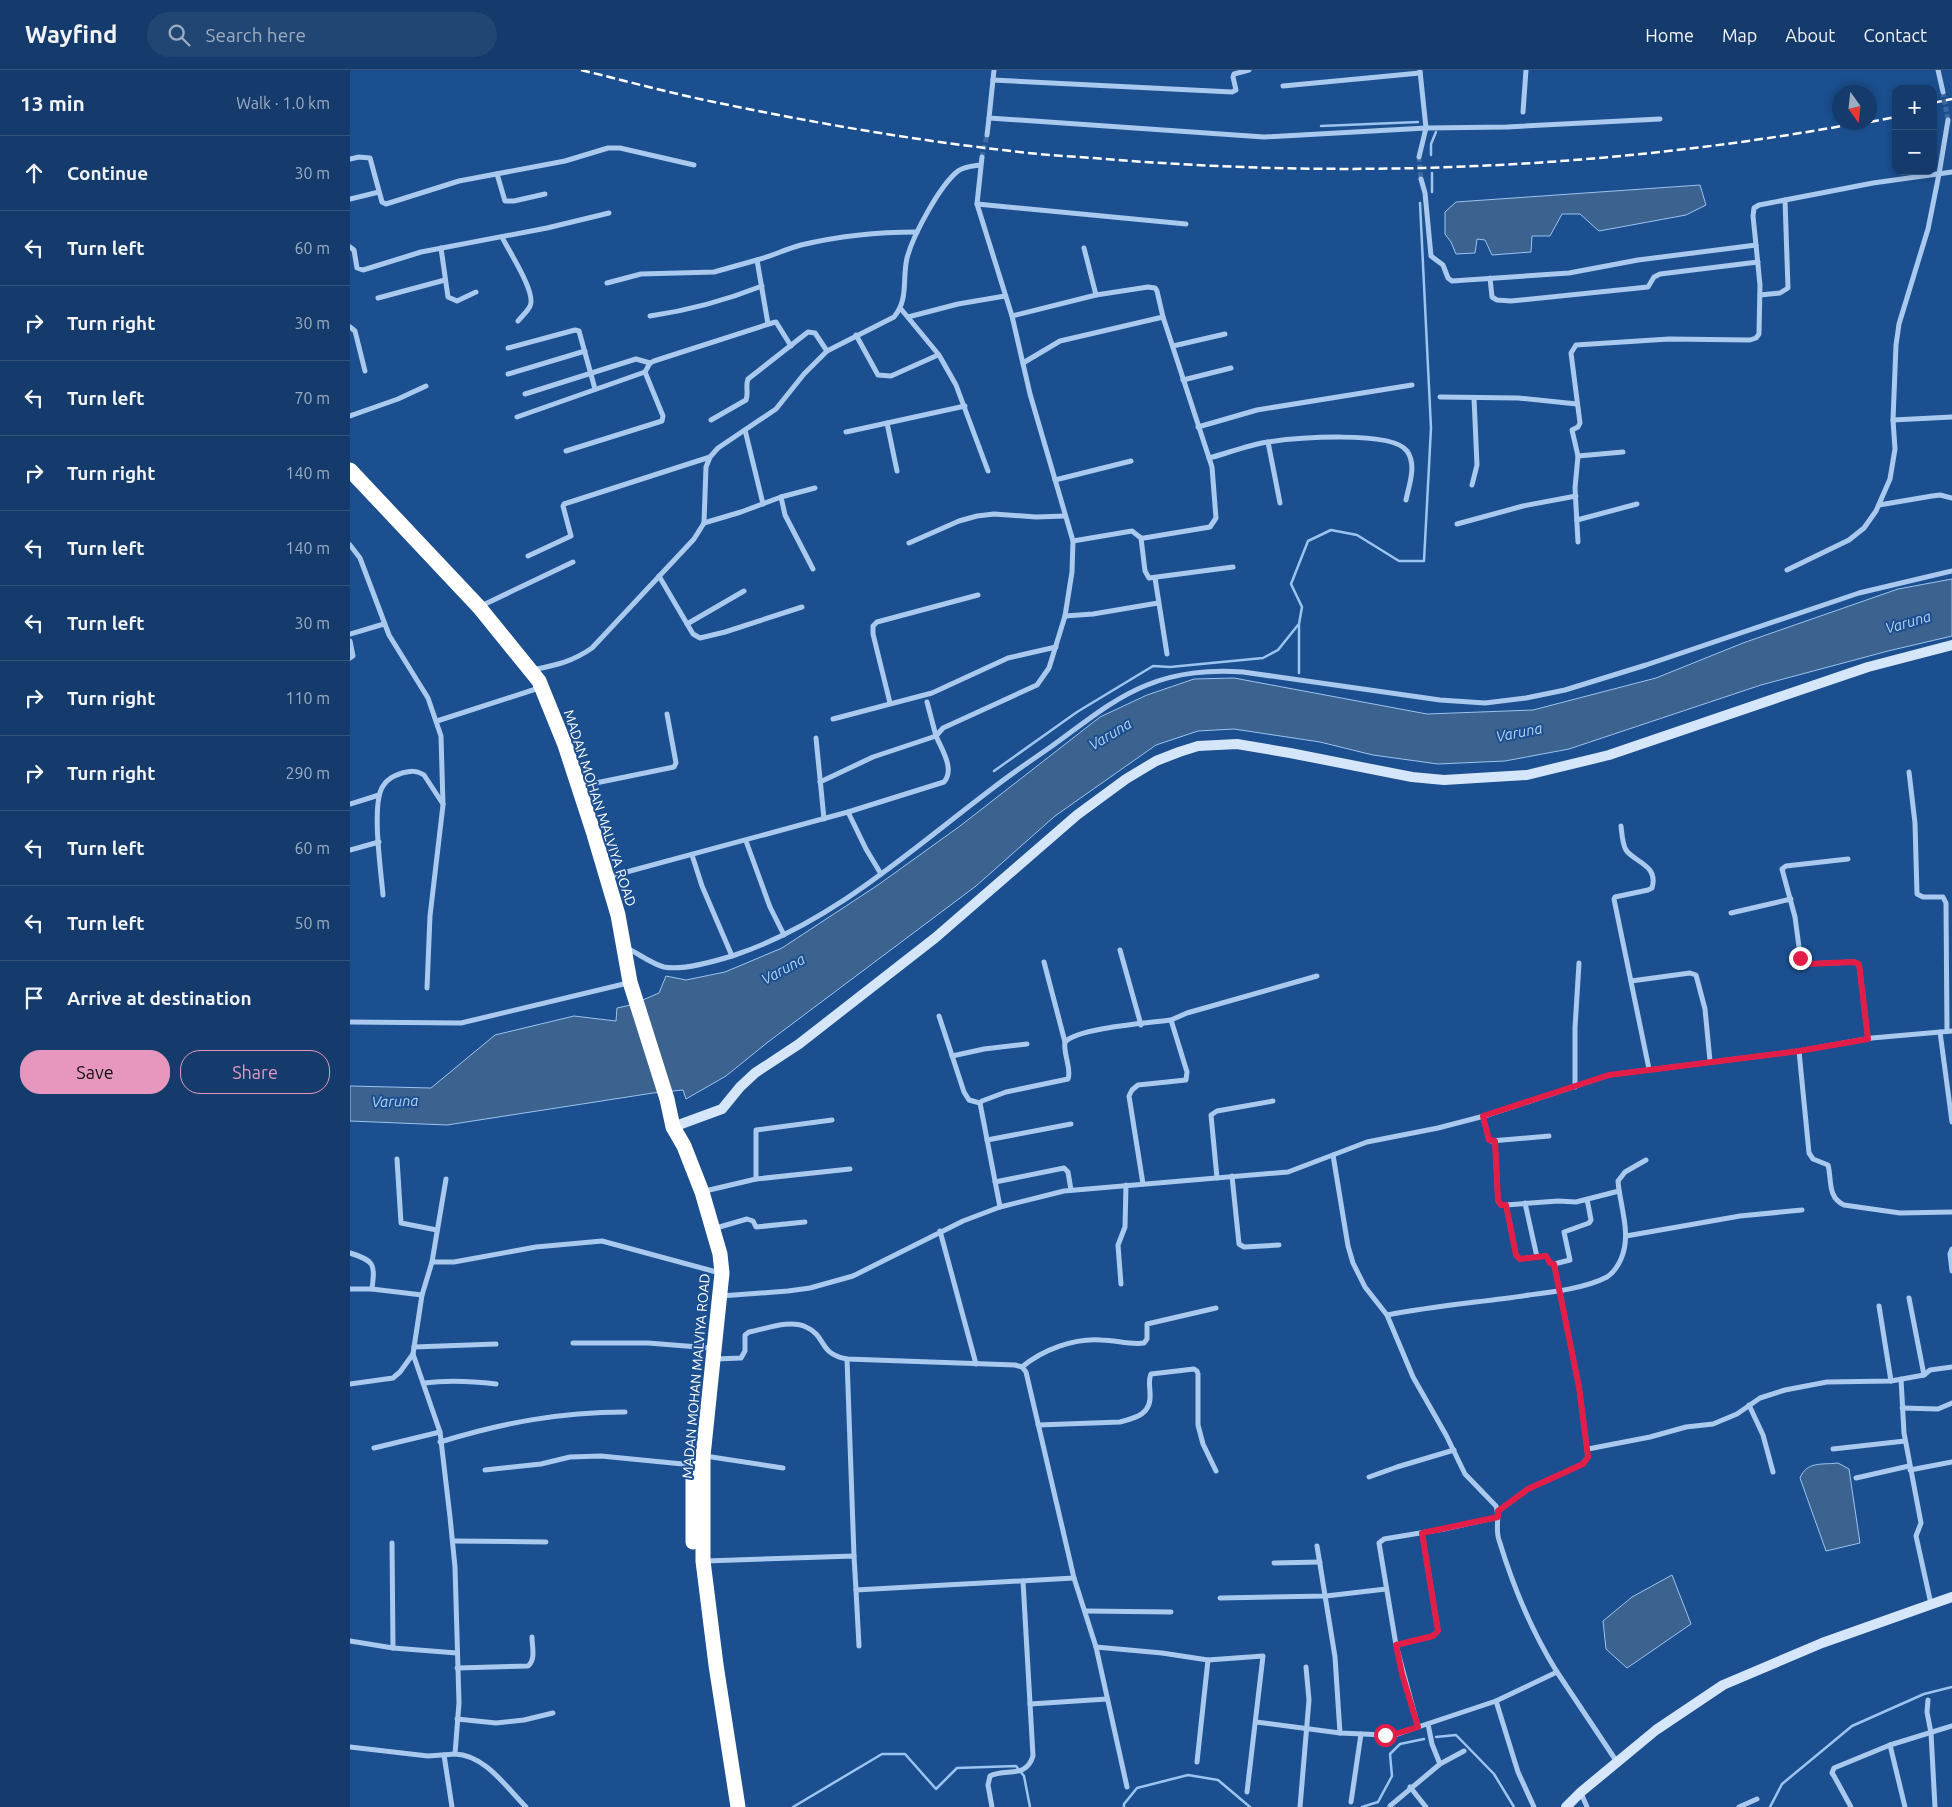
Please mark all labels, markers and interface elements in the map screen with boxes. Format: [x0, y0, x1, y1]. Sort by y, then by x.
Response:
search box [147, 12, 497, 57]
text: Wayfind [25, 21, 117, 48]
icon: search [165, 21, 193, 49]
text: Search here [205, 24, 306, 46]
text: Home [1645, 25, 1694, 45]
text: Map [1722, 25, 1757, 45]
text: About [1785, 25, 1835, 45]
text: Contact [1863, 25, 1927, 45]
north arrow [1832, 85, 1877, 130]
map controls [1892, 85, 1937, 175]
button: + [1892, 85, 1937, 130]
text: 13 min [20, 91, 85, 115]
text: Walk · 1.0 km [236, 94, 330, 112]
button: − [1892, 130, 1937, 175]
icon: ahead [20, 159, 48, 187]
text: Continue [67, 162, 148, 184]
text: 30 m [294, 164, 330, 182]
icon: left [20, 234, 48, 262]
text: Turn left [67, 237, 145, 259]
text: 60 m [294, 239, 330, 257]
icon: right [20, 309, 48, 337]
text: Turn right [67, 312, 155, 334]
text: 30 m [294, 314, 330, 332]
icon: left [20, 384, 48, 412]
text: Turn left [67, 387, 145, 409]
text: 70 m [294, 389, 330, 407]
icon: right [20, 459, 48, 487]
text: Turn right [67, 462, 155, 484]
text: 140 m [285, 464, 330, 482]
icon: left [20, 534, 48, 562]
text: Turn left [67, 537, 145, 559]
text: 140 m [285, 539, 330, 557]
water label: Varuna [1883, 607, 1933, 637]
icon: left [20, 609, 48, 637]
text: Turn left [67, 612, 145, 634]
text: 30 m [294, 614, 330, 632]
icon: right [20, 684, 48, 712]
text: Turn right [67, 687, 155, 709]
text: 110 m [285, 689, 330, 707]
street label: MADAN MOHAN MALVIYA ROAD [561, 708, 639, 908]
water label: Varuna [1085, 715, 1135, 753]
water label: Varuna [1494, 719, 1544, 745]
icon: right [20, 759, 48, 787]
text: Turn right [67, 762, 155, 784]
text: 290 m [285, 764, 330, 782]
icon: left [20, 834, 48, 862]
text: Turn left [67, 837, 145, 859]
text: 60 m [294, 839, 330, 857]
icon: left [20, 909, 48, 937]
text: Turn left [67, 912, 145, 934]
text: 50 m [294, 914, 330, 932]
route end [1789, 947, 1812, 970]
water label: Varuna [758, 950, 808, 988]
icon: arrive [20, 984, 48, 1012]
text: Arrive at destination [67, 987, 252, 1009]
button: Save [20, 1050, 170, 1094]
button: Share [180, 1050, 330, 1094]
water label: Varuna [371, 1092, 419, 1110]
street label: MADAN MOHAN MALVIYA ROAD [679, 1273, 713, 1479]
route start [1374, 1724, 1397, 1747]

